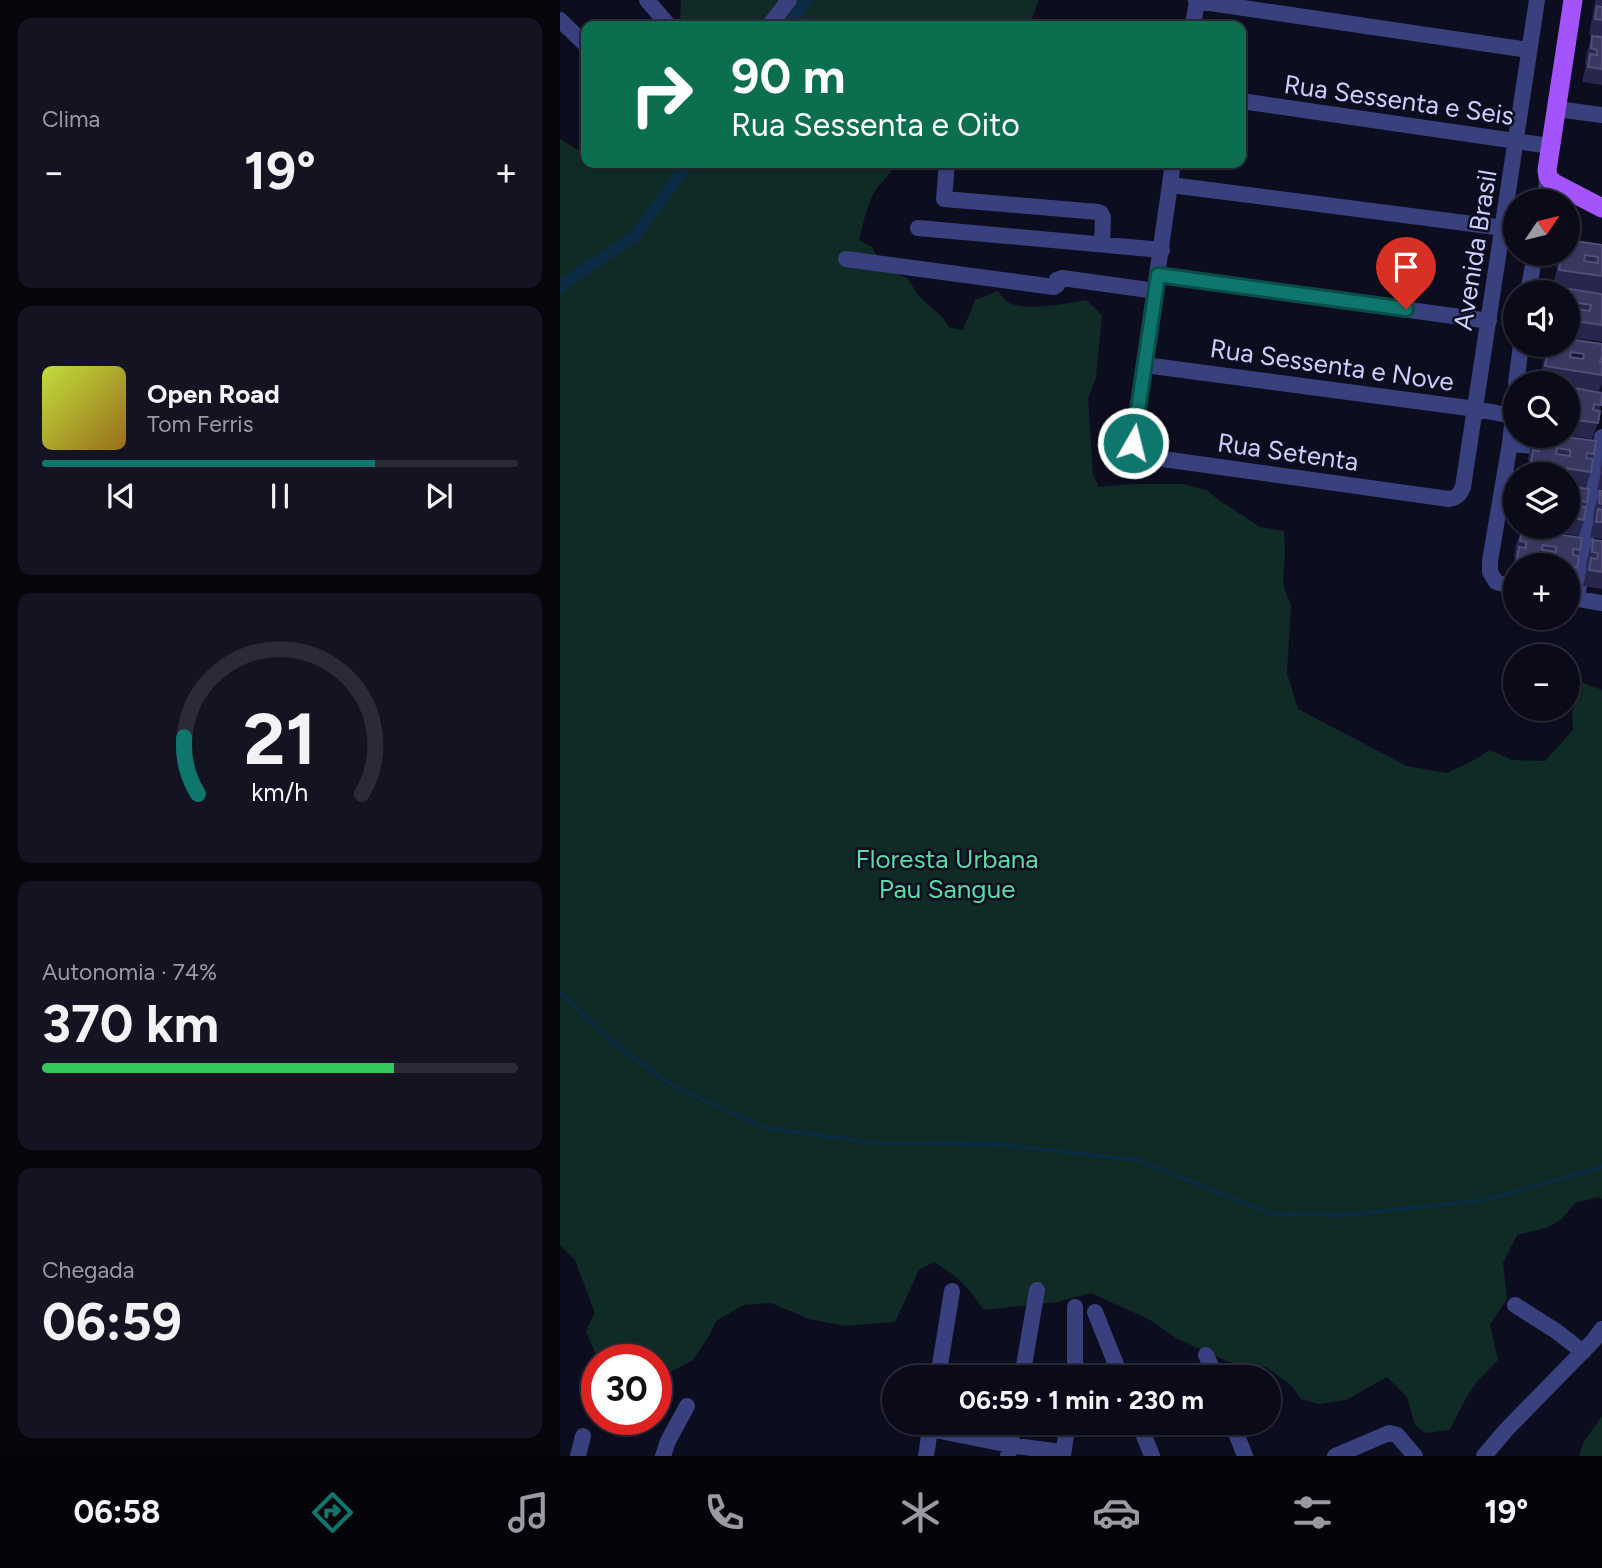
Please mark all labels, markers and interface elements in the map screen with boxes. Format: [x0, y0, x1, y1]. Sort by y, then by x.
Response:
text: 90 m [731, 46, 846, 105]
icon: right [616, 49, 707, 140]
street label: Rua Sessenta e Seis [1282, 68, 1516, 132]
text: Clima [42, 105, 100, 133]
text: Rua Sessenta e Oito [731, 106, 1020, 144]
text: 19° [244, 140, 316, 202]
text: − [42, 149, 66, 195]
text: + [494, 149, 518, 195]
street label: Avenida Brasil [1447, 168, 1503, 332]
north arrow [1503, 189, 1580, 266]
map controls [1503, 189, 1580, 721]
pin [1376, 237, 1436, 309]
icon: arrive [1387, 248, 1425, 286]
button: sound [1503, 280, 1580, 357]
street label: Rua Sessenta e Nove [1208, 332, 1456, 398]
button: search [1503, 371, 1580, 448]
text: Open Road [147, 378, 280, 410]
position arrow [1096, 406, 1170, 480]
text: Tom Ferris [147, 410, 253, 438]
street label: Rua Setenta [1215, 426, 1361, 478]
button: layers [1503, 462, 1580, 539]
icon: previous [102, 477, 140, 515]
icon: pause [261, 477, 299, 515]
icon: next [420, 477, 458, 515]
button: + [1503, 553, 1580, 630]
button: − [1503, 644, 1580, 721]
text: 21 [244, 695, 316, 782]
text: km/h [251, 777, 309, 807]
park label: Floresta Urbana Pau Sangue [856, 843, 1038, 905]
text: Autonomia · 74% [42, 958, 217, 986]
text: 370 km [42, 993, 219, 1055]
text: Chegada [42, 1256, 134, 1284]
text: 06:59 [42, 1291, 182, 1353]
speed limit sign: 30 [581, 1344, 672, 1435]
text: 06:59 · 1 min · 230 m [959, 1384, 1204, 1416]
icon: directions [308, 1488, 357, 1537]
icon: music [504, 1488, 553, 1537]
icon: phone [700, 1488, 749, 1537]
icon: climate [896, 1488, 945, 1537]
icon: car [1092, 1488, 1141, 1537]
icon: filters [1288, 1488, 1337, 1537]
text: 06:58 [74, 1493, 161, 1531]
text: 19° [1484, 1493, 1528, 1531]

